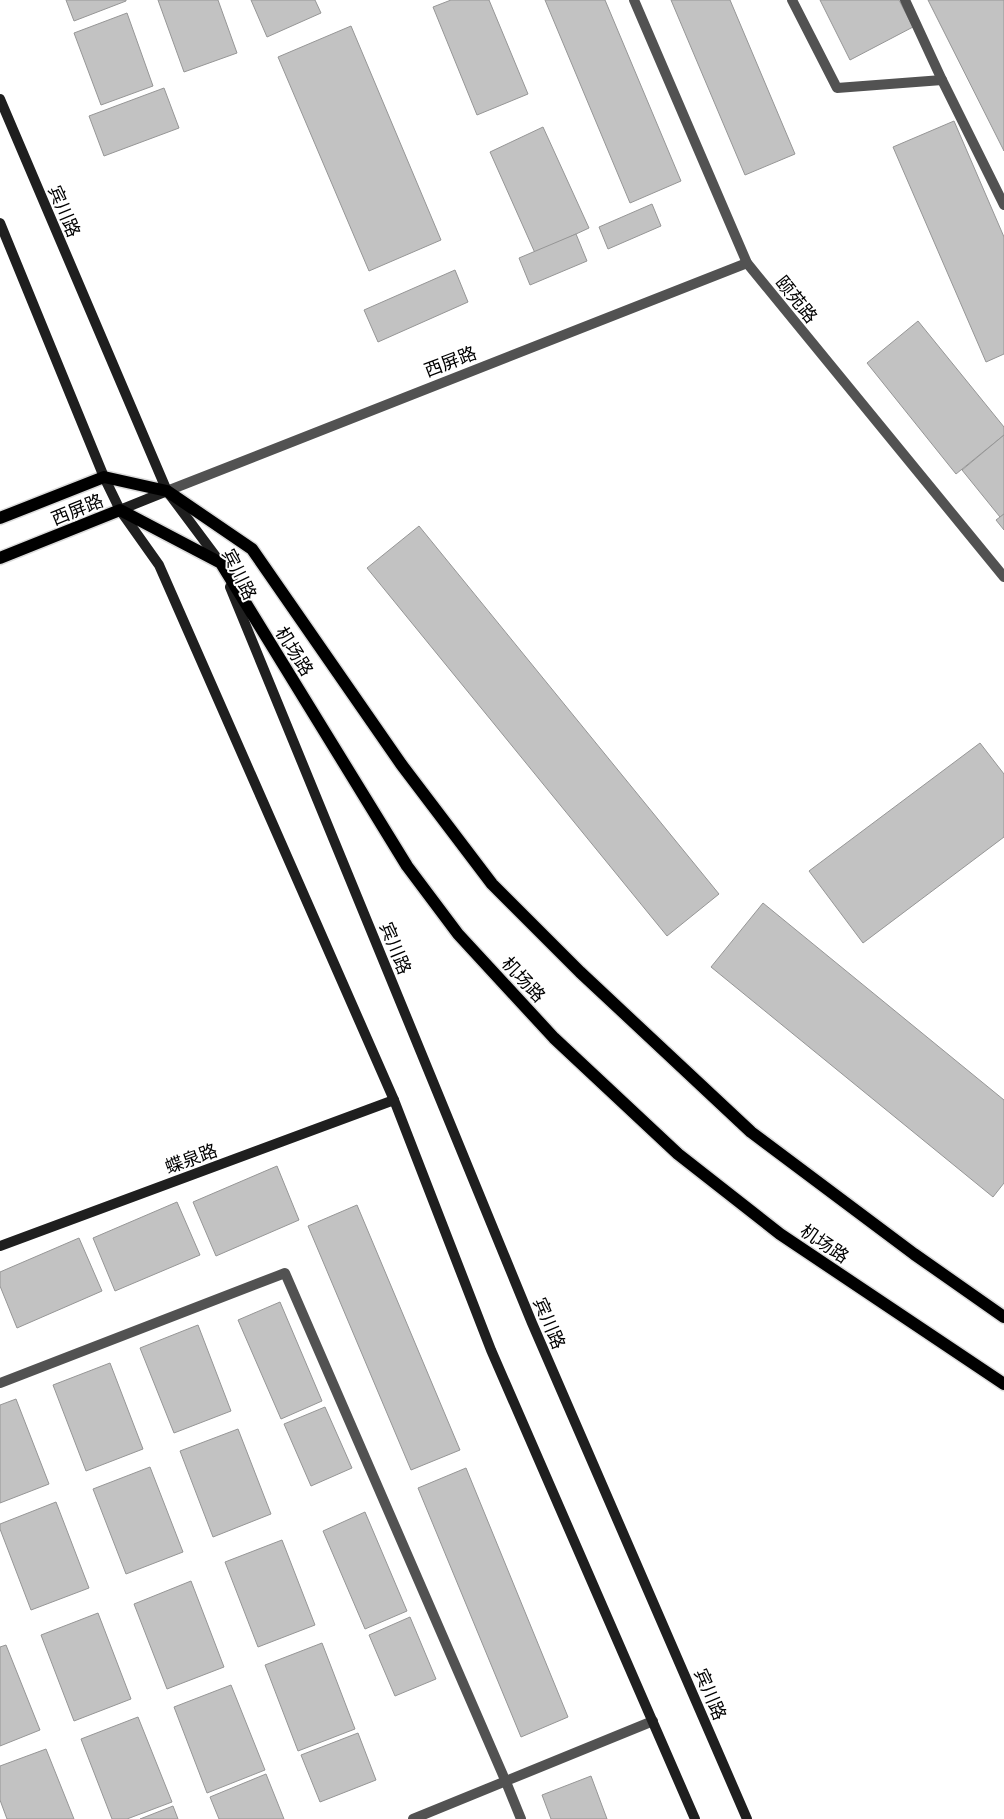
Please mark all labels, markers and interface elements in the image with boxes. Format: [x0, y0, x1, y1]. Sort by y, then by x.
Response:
street label: 宾川路 [43, 181, 87, 241]
street label: 颐苑路 [771, 270, 823, 328]
street label: 西屏路 [420, 340, 480, 382]
street label: 西屏路 [47, 488, 107, 530]
street label: 宾川路 [217, 544, 263, 604]
street label: 机场路 [271, 622, 319, 680]
street label: 宾川路 [375, 918, 417, 978]
street label: 机场路 [497, 951, 551, 1007]
street label: 蝶泉路 [162, 1137, 220, 1179]
street label: 机场路 [796, 1218, 854, 1268]
street label: 宾川路 [528, 1293, 572, 1353]
street label: 宾川路 [689, 1664, 733, 1724]

